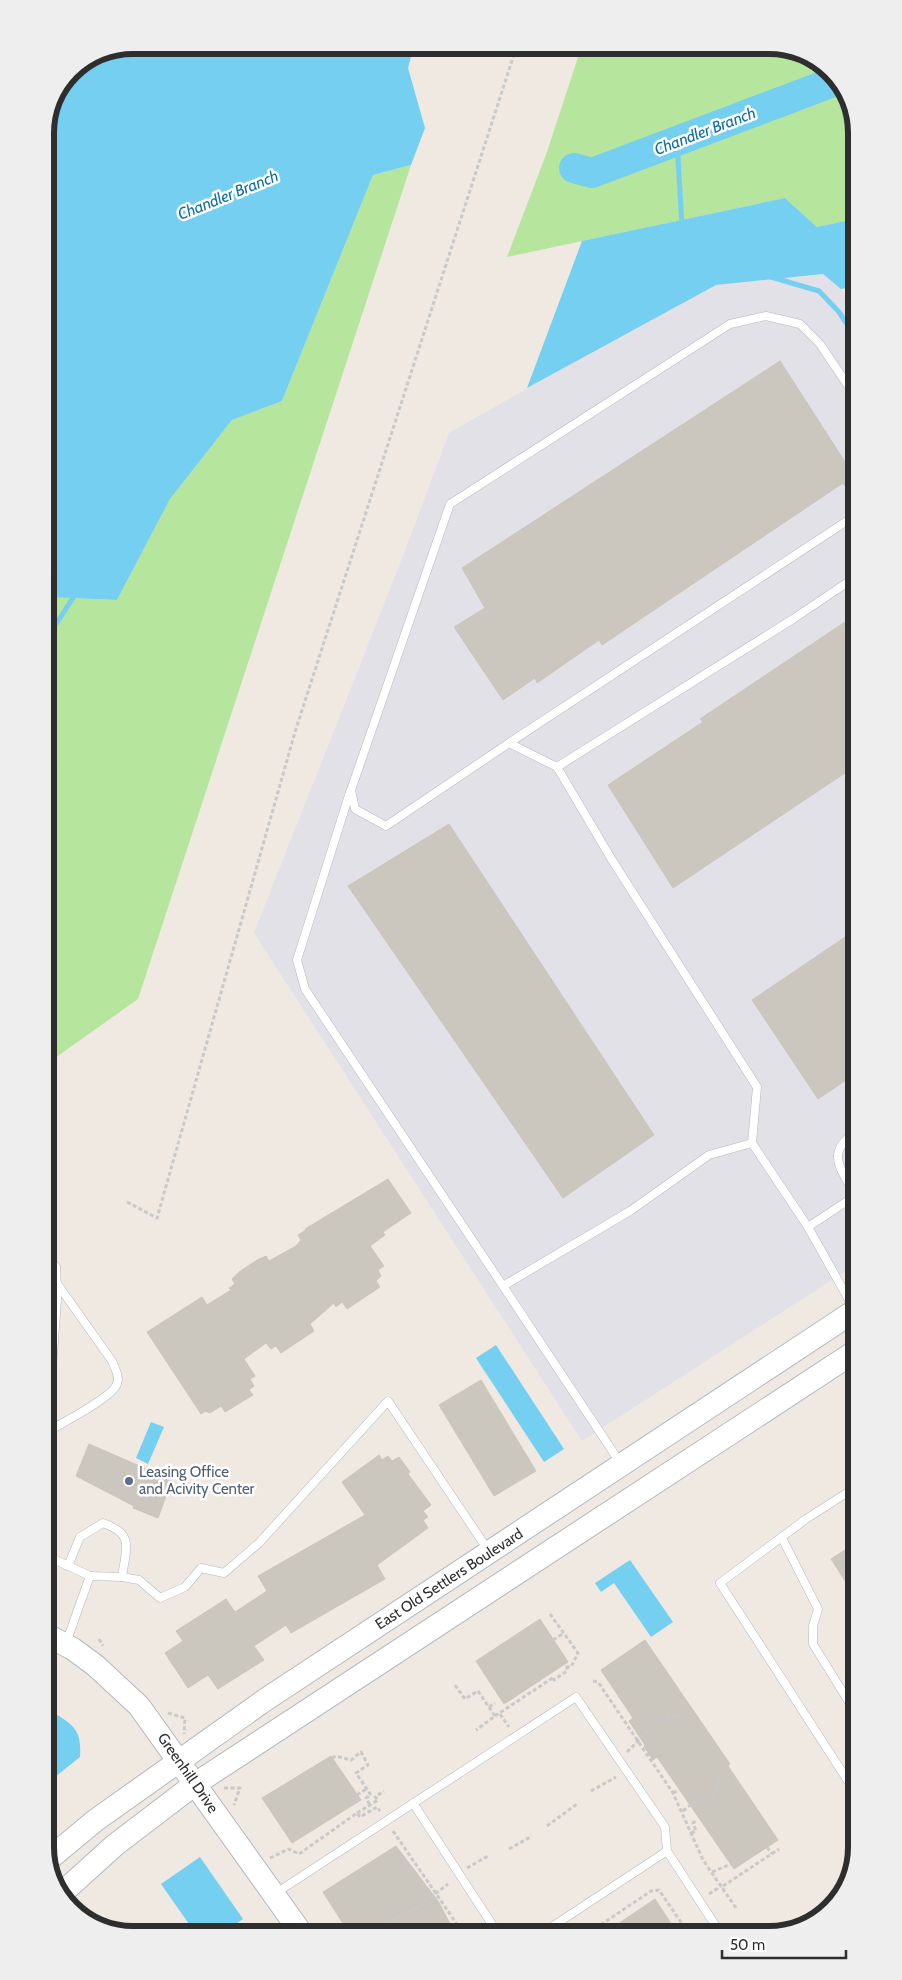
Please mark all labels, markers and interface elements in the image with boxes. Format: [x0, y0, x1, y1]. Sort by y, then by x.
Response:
water label: Chandler Branch [652, 103, 758, 159]
water label: Chandler Branch [175, 166, 281, 224]
place label: Leasing Office and Acivity Center [139, 1463, 255, 1498]
marker: Leasing Office and Acivity Center [123, 1475, 135, 1487]
street label: East Old Settlers Boulevard [372, 1525, 526, 1633]
street label: Greenhill Drive [154, 1729, 222, 1817]
scale bar [722, 1928, 846, 1960]
text: 50 m [730, 1936, 765, 1954]

